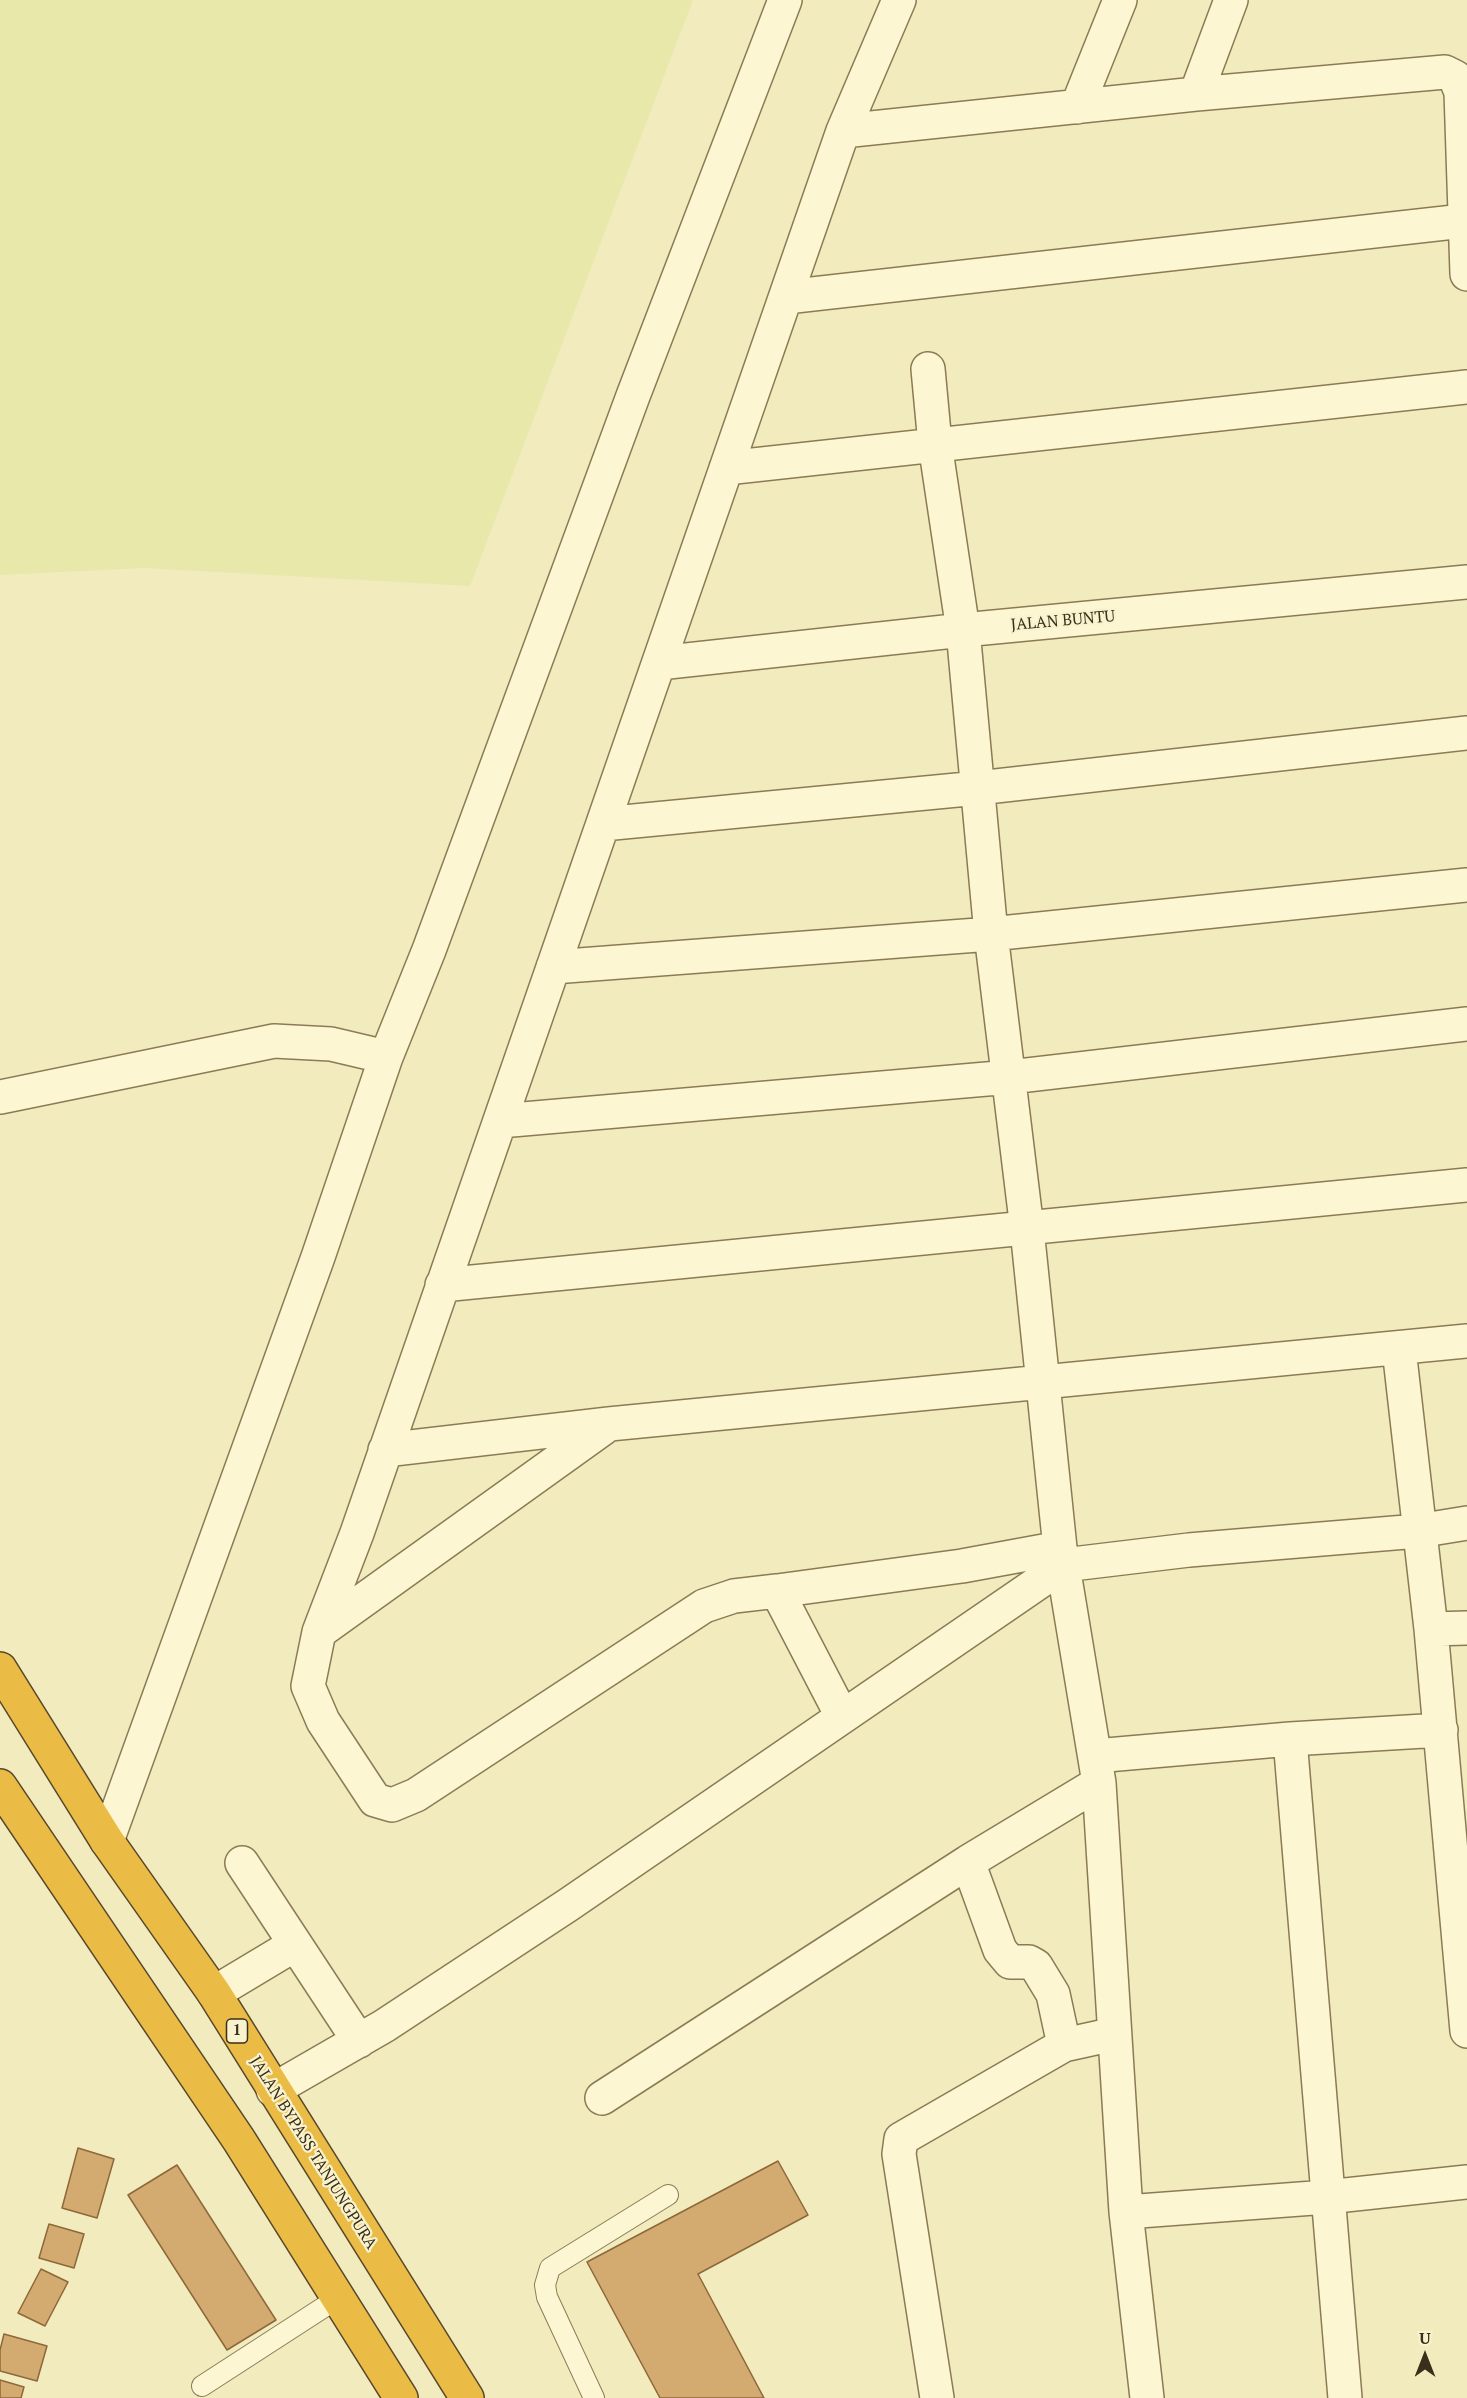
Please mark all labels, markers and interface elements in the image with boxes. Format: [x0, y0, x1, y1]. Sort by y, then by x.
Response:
street label: JALAN BUNTU [1010, 607, 1116, 635]
road number: 1 [226, 2019, 248, 2043]
street label: JALAN BYPASS TANJUNGPURA [246, 2053, 380, 2253]
north arrow [1395, 2326, 1455, 2386]
text: U [1419, 2327, 1431, 2349]

